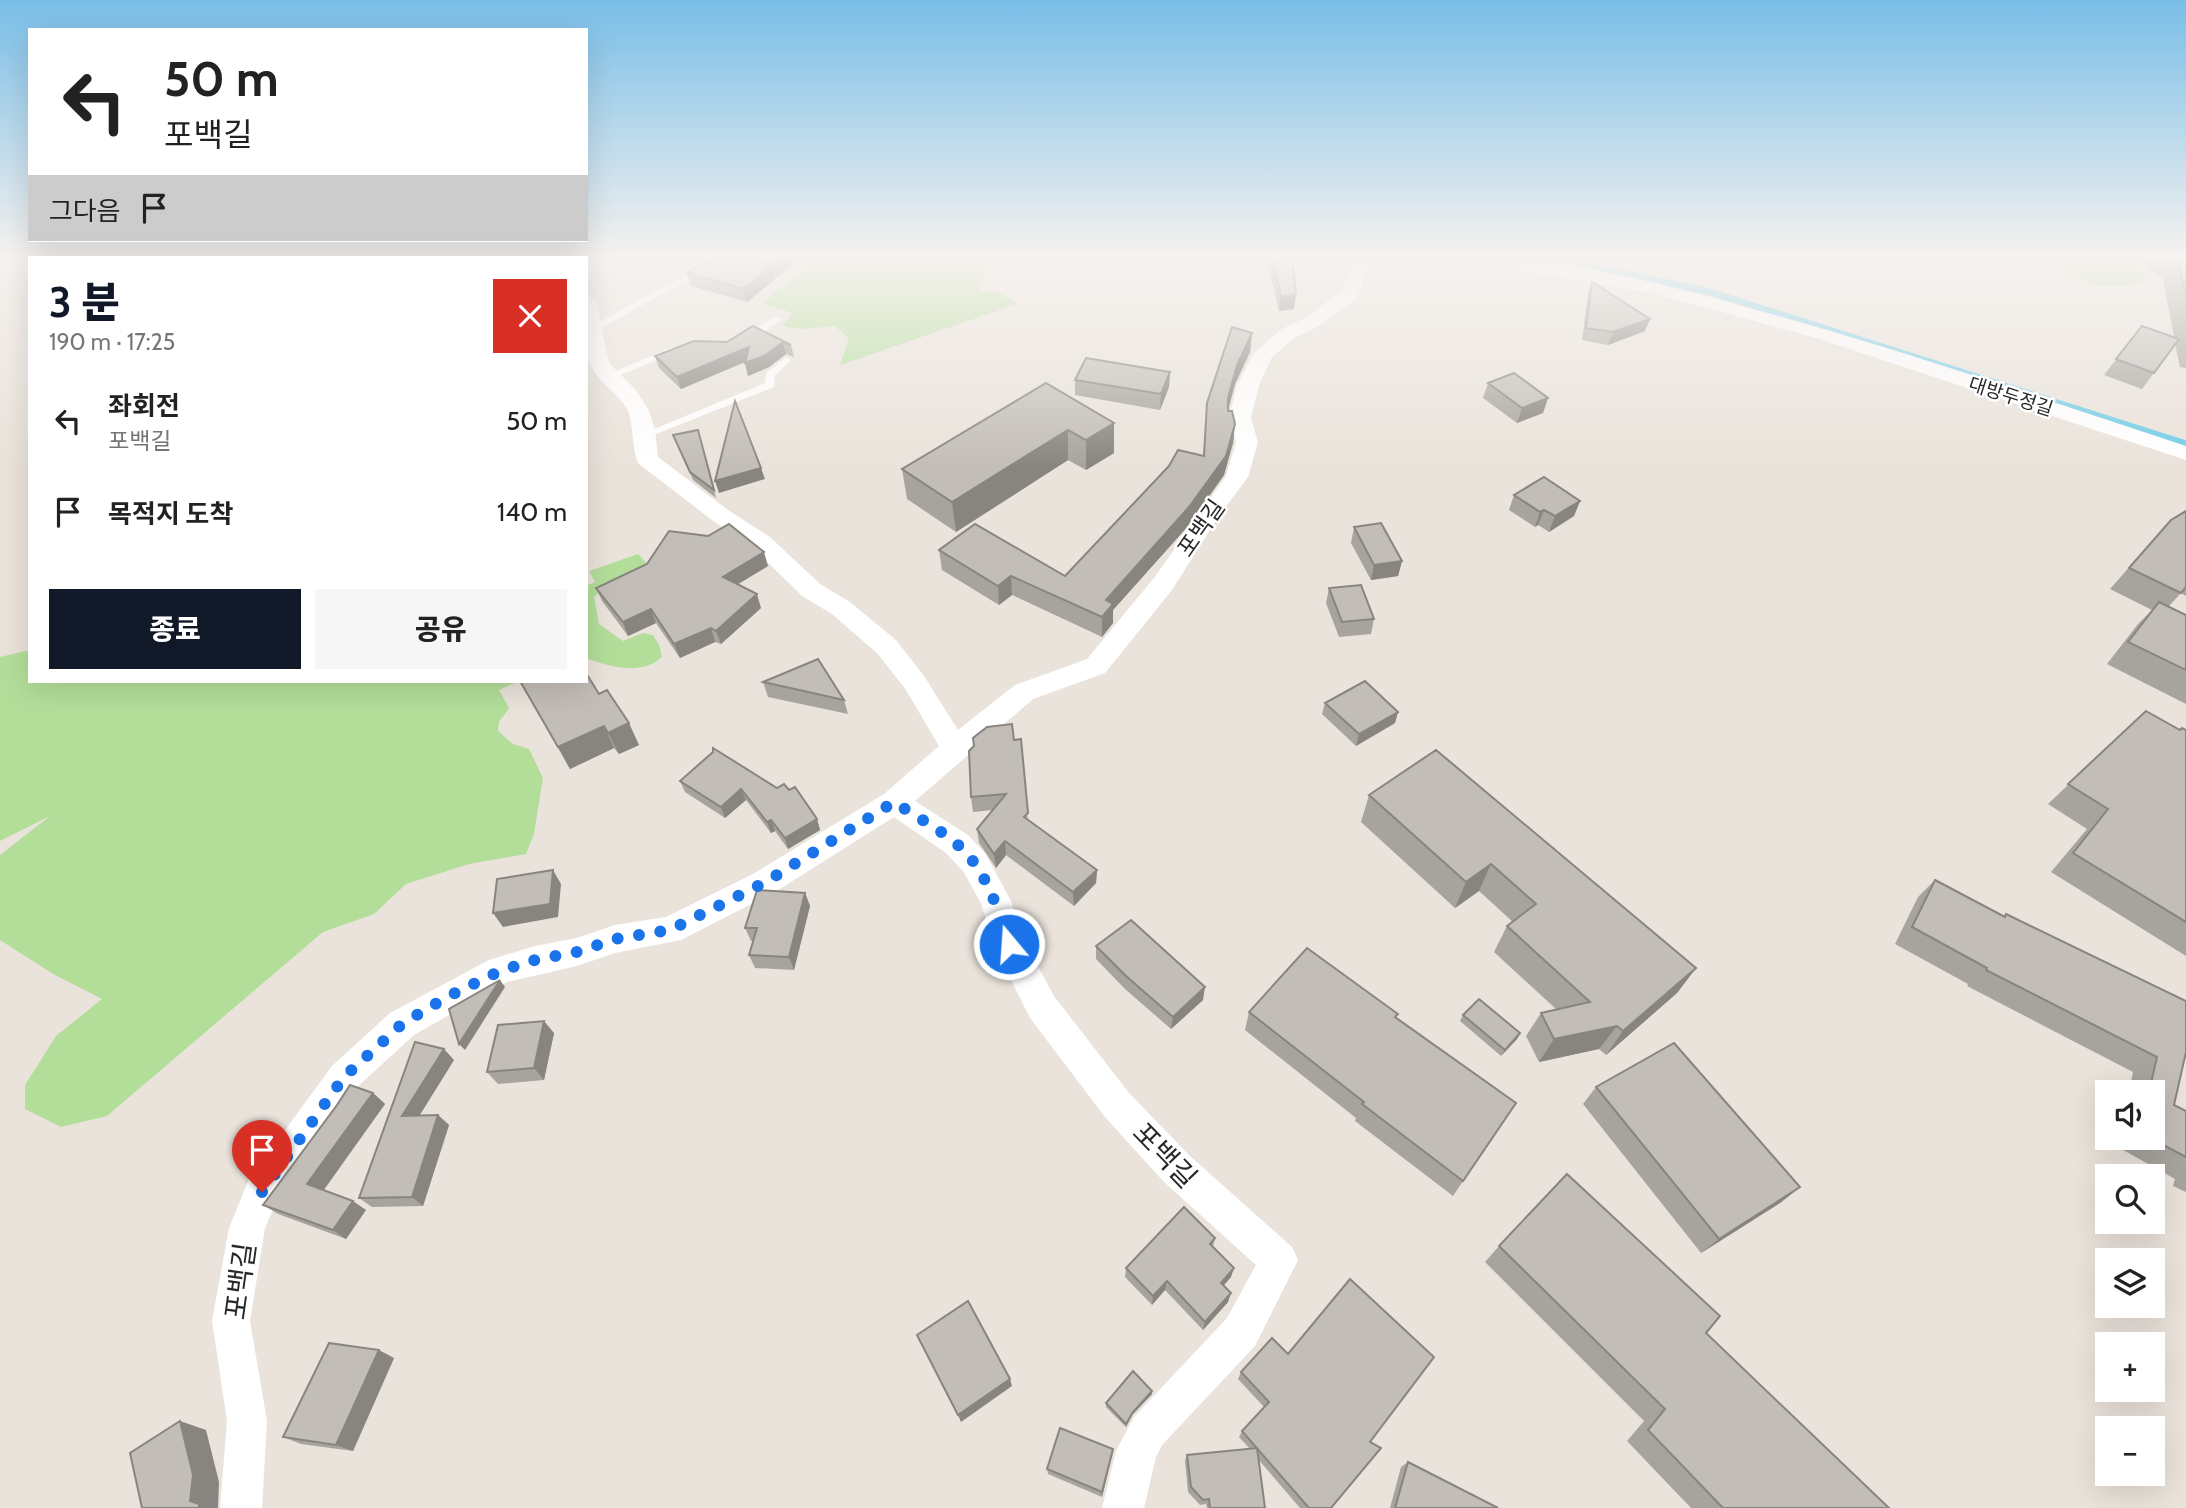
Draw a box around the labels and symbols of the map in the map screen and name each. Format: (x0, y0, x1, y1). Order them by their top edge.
street label: 대방두정길 (1966, 372, 2056, 421)
street label: 포백길 (1171, 494, 1231, 562)
position arrow (972, 907, 1046, 981)
street label: 포백길 (1126, 1115, 1204, 1195)
pin (232, 1120, 292, 1192)
street label: 포백길 (218, 1240, 262, 1322)

